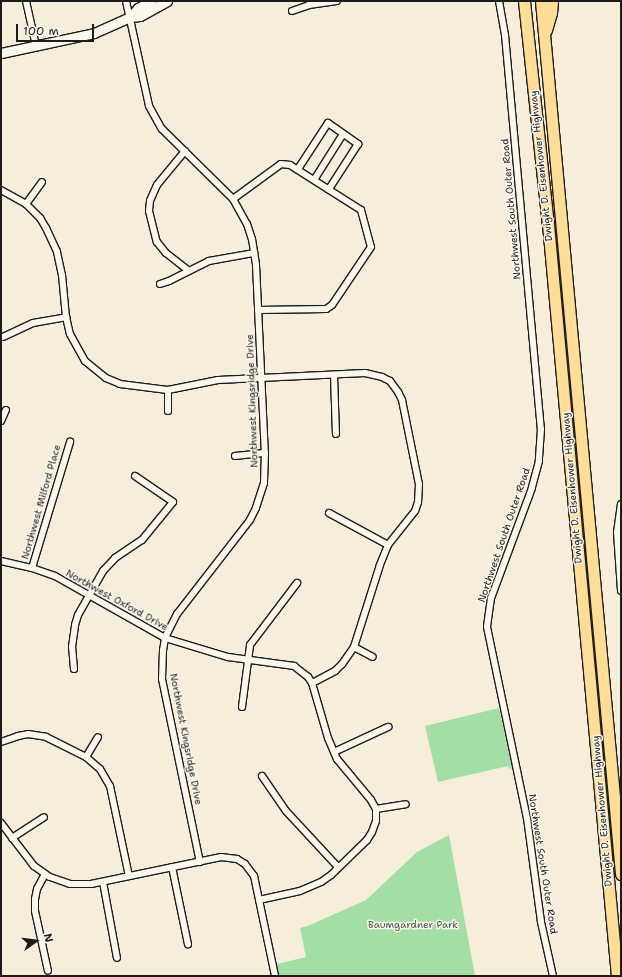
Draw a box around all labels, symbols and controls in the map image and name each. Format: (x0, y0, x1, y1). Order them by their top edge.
scale bar (18, 16, 96, 42)
text: 100 m (23, 23, 59, 39)
street label: Dwight D. Eisenhower Highway (527, 90, 555, 242)
street label: Northwest South Outer Road (499, 138, 523, 280)
street label: Northwest Kingsridge Drive (244, 334, 260, 468)
street label: Dwight D. Eisenhower Highway (559, 412, 585, 564)
street label: Northwest Milford Place (19, 443, 63, 561)
street label: Northwest South Outer Road (475, 466, 533, 604)
street label: Northwest Oxford Drive (64, 567, 170, 633)
street label: Northwest Kingsridge Drive (167, 672, 205, 806)
street label: Dwight D. Eisenhower Highway (589, 735, 615, 887)
street label: Northwest South Outer Road (526, 793, 560, 935)
park label: Baumgardner Park (368, 919, 458, 931)
north arrow (16, 921, 56, 961)
text: N (40, 932, 56, 944)

